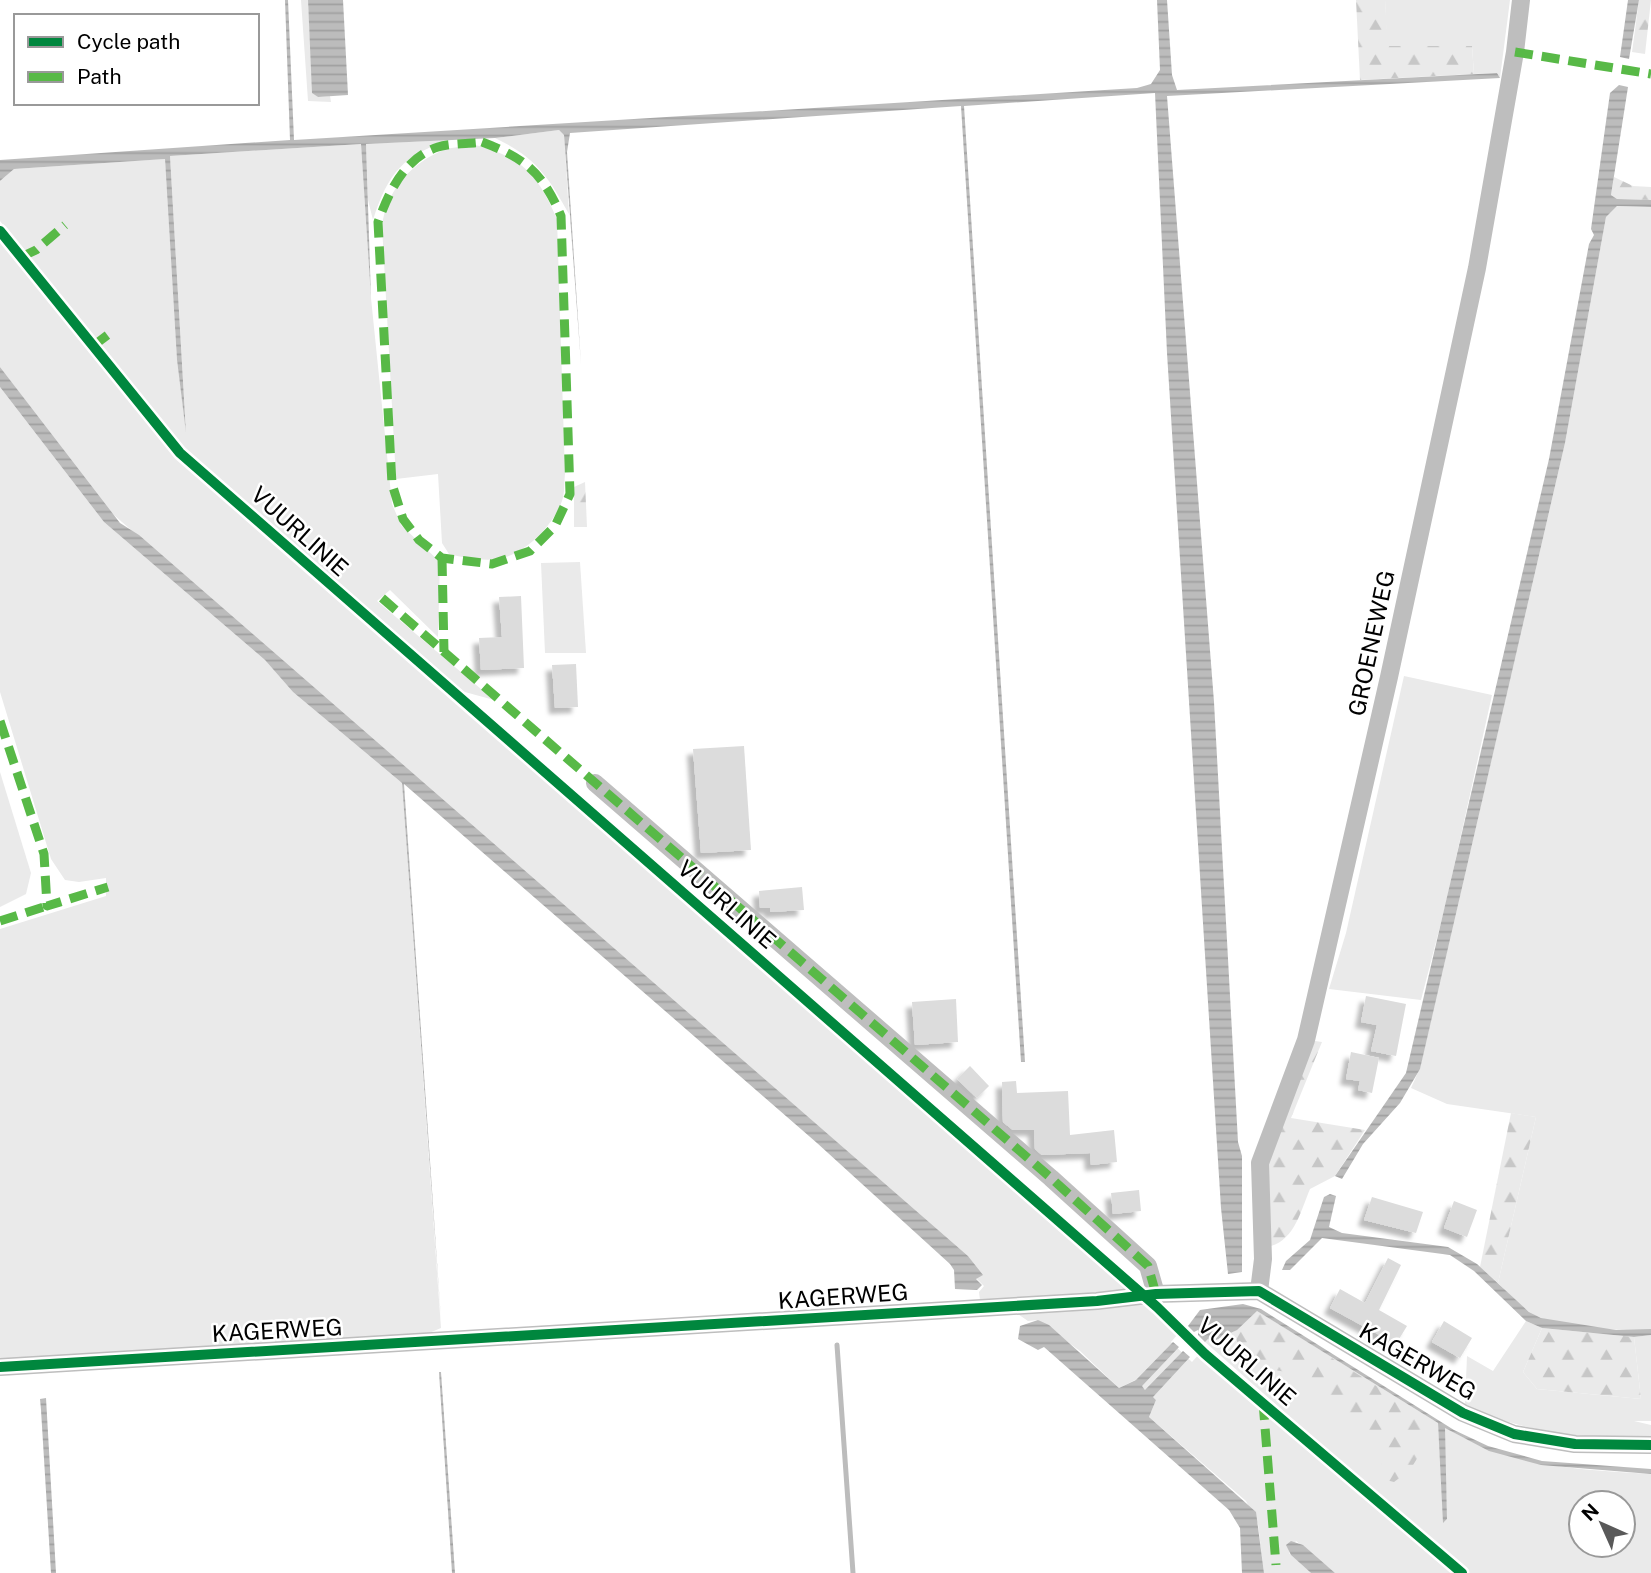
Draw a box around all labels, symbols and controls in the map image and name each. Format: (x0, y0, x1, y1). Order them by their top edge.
legend (14, 14, 259, 105)
text: Cycle path (77, 29, 180, 54)
text: Path (77, 64, 122, 89)
street label: VUURLINIE (246, 480, 354, 582)
street label: GROENEWEG (1342, 568, 1400, 718)
street label: VUURLINIE (672, 854, 782, 954)
street label: KAGERWEG (777, 1278, 909, 1314)
street label: VUURLINIE (1192, 1311, 1302, 1411)
street label: KAGERWEG (211, 1313, 343, 1347)
street label: KAGERWEG (1355, 1317, 1481, 1405)
north arrow (1567, 1489, 1637, 1559)
text: N (1577, 1499, 1603, 1525)

